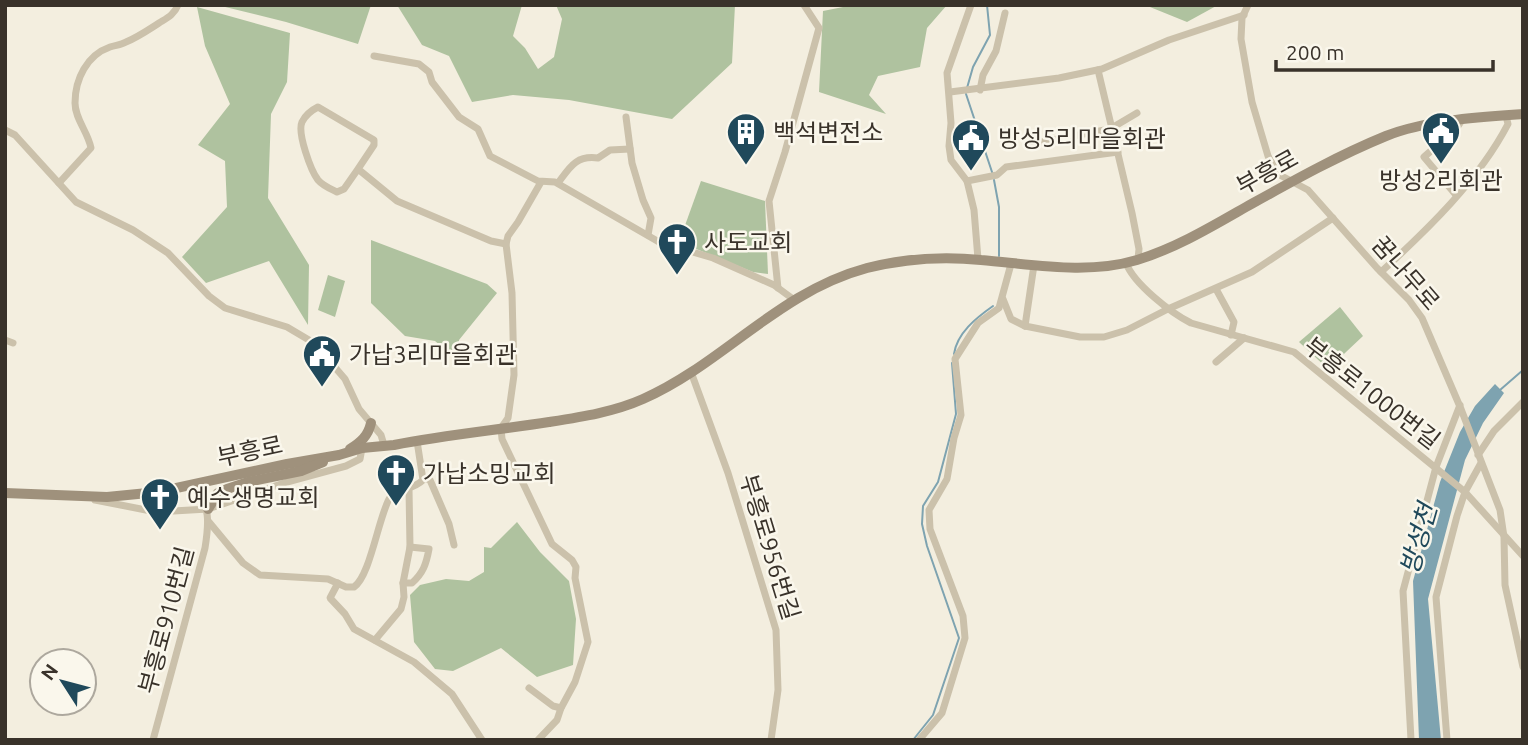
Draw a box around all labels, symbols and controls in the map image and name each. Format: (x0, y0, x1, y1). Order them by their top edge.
scale bar (1276, 28, 1493, 72)
text: 200 m (1286, 40, 1344, 64)
public building icon: 방성2리회관 (1420, 110, 1462, 165)
building icon: 백석변전소 (725, 111, 767, 166)
public building icon: 방성5리마을회관 (950, 117, 992, 172)
place label: 백석변전소 (773, 119, 883, 146)
place label: 방성5리마을회관 (998, 125, 1166, 152)
street label: 부흥로 (1231, 144, 1303, 200)
place label: 방성2리회관 (1379, 167, 1503, 194)
church icon: 사도교회 (656, 221, 698, 276)
place label: 사도교회 (704, 229, 792, 256)
street label: 꿈나무로 (1367, 231, 1445, 315)
street label: 부흥로1000번길 (1299, 332, 1445, 454)
public building icon: 가납3리마을회관 (301, 333, 343, 388)
place label: 가납3리마을회관 (349, 341, 517, 368)
street label: 부흥로 (215, 431, 285, 471)
church icon: 가납소밍교회 (375, 452, 417, 507)
place label: 가납소밍교회 (423, 460, 555, 487)
street label: 부흥로956번길 (735, 471, 805, 623)
church icon: 예수생명교회 (139, 476, 181, 531)
place label: 예수생명교회 (187, 484, 319, 511)
water label: 방성천 (1394, 498, 1443, 577)
street label: 부흥로910번길 (133, 544, 199, 696)
north arrow (28, 647, 98, 717)
text: N (36, 660, 62, 684)

